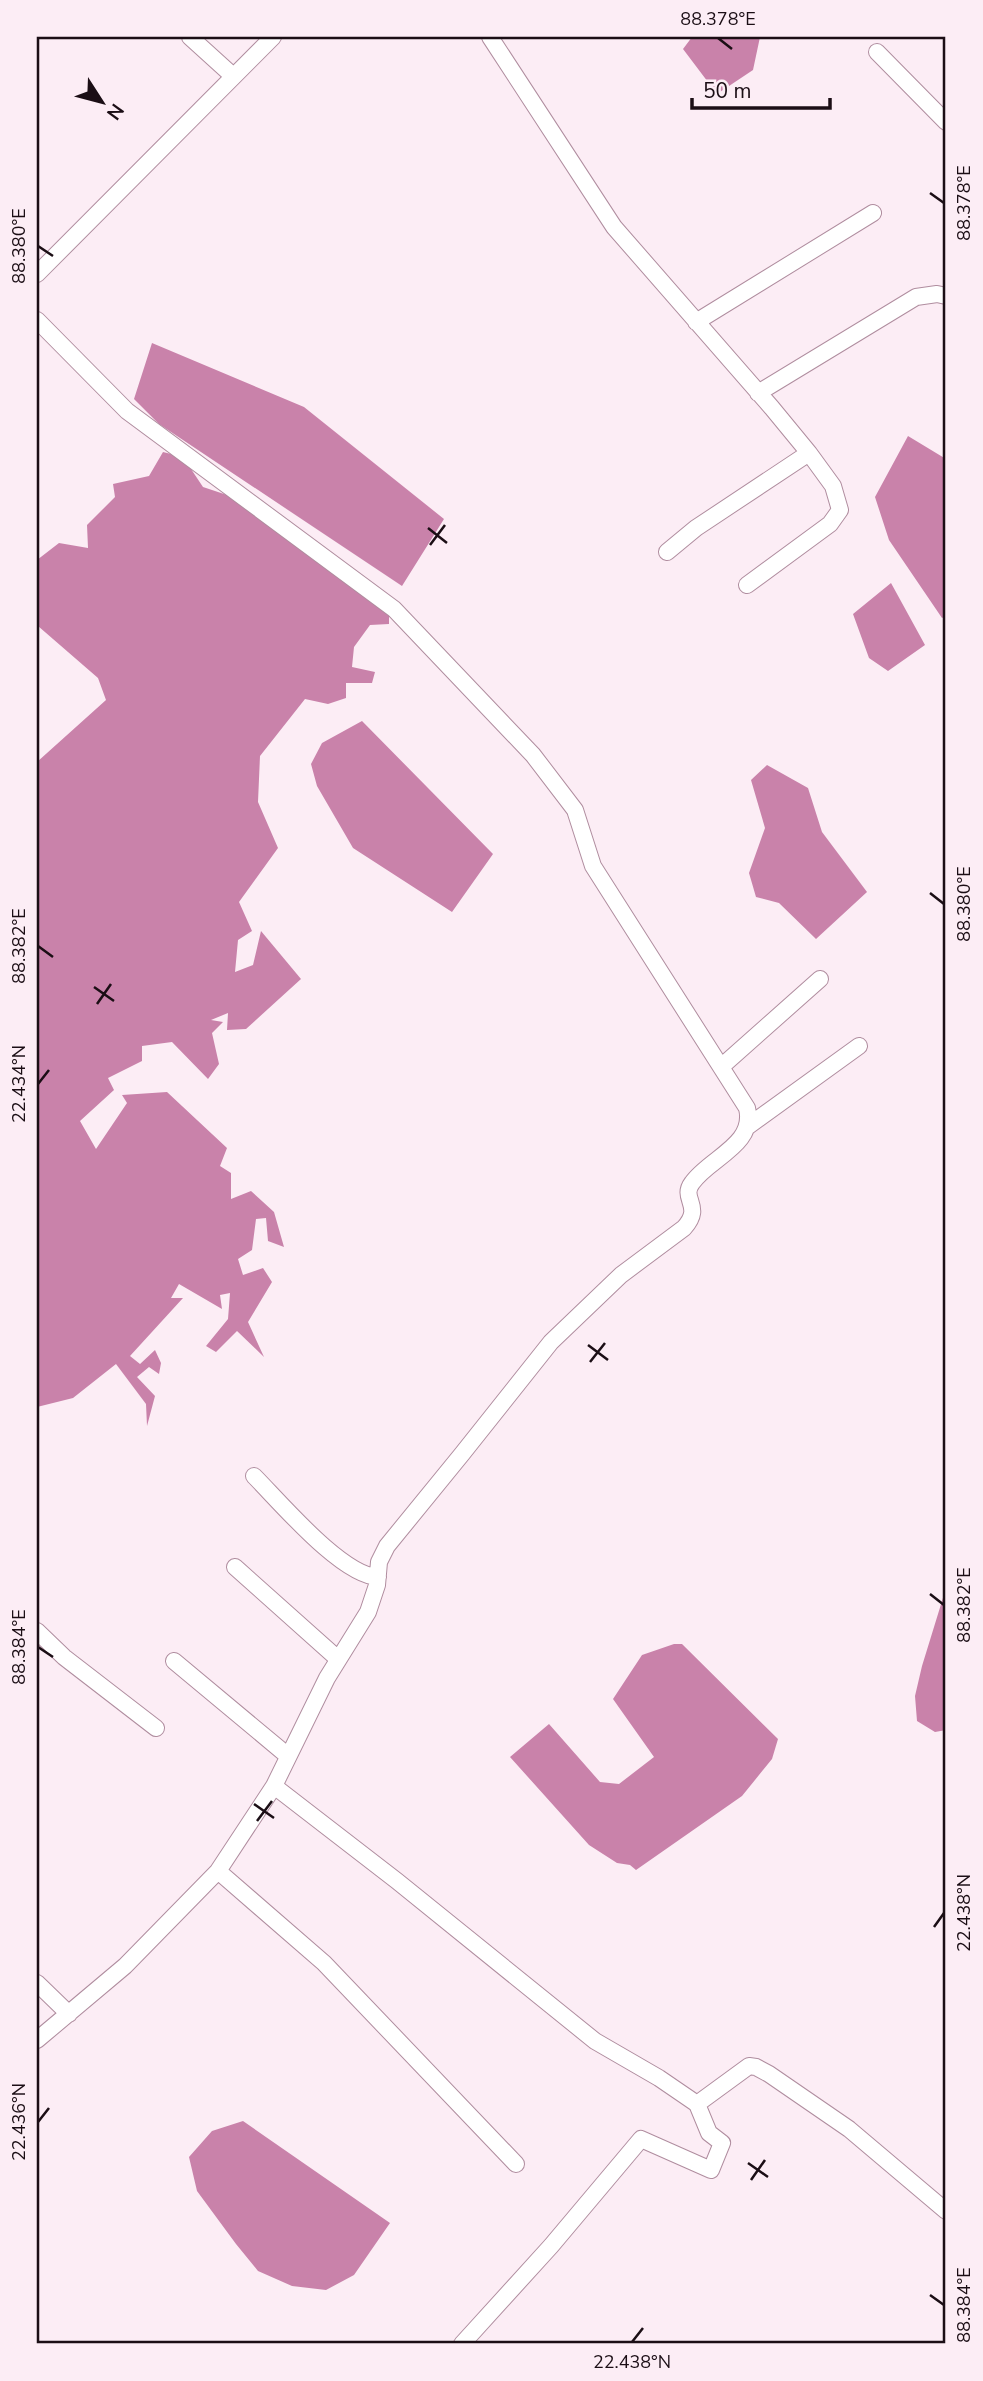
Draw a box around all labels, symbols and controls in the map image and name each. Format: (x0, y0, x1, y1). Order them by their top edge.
text: 88.378°E (680, 7, 756, 31)
north arrow (66, 66, 136, 136)
scale bar (692, 66, 831, 110)
text: 50 m (703, 77, 752, 105)
text: N (100, 98, 130, 125)
text: 88.378°E (952, 165, 976, 241)
text: 88.380°E (7, 208, 31, 284)
text: 88.380°E (952, 866, 976, 942)
text: 88.382°E (7, 908, 31, 984)
text: 22.434°N (7, 1045, 31, 1123)
text: 88.382°E (952, 1567, 976, 1643)
text: 88.384°E (7, 1609, 31, 1685)
text: 22.438°N (952, 1874, 976, 1952)
text: 22.436°N (7, 2083, 31, 2161)
text: 88.384°E (952, 2267, 976, 2343)
text: 22.438°N (593, 2350, 671, 2374)

